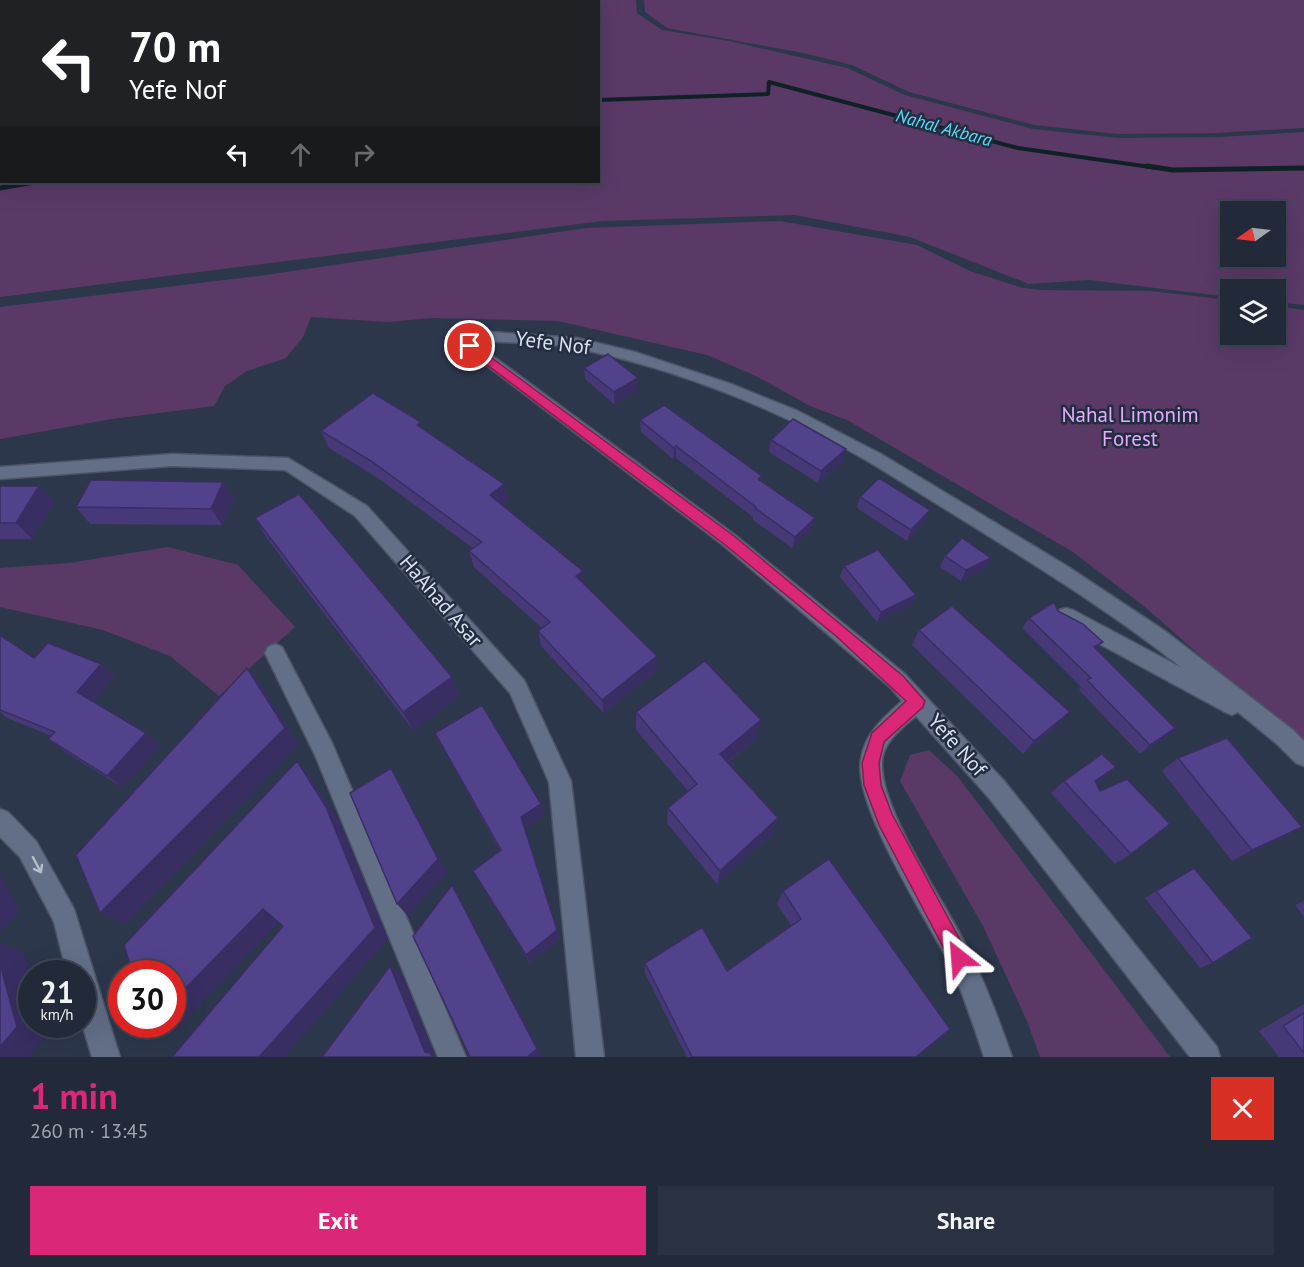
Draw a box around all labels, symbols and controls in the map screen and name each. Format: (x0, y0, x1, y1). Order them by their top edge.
text: 70 m (129, 19, 221, 74)
icon: left (30, 24, 108, 102)
text: Yefe Nof (129, 72, 226, 106)
water label: Nahal Akbara (894, 104, 995, 151)
icon: left (221, 138, 254, 171)
icon: ahead (284, 138, 317, 171)
icon: right (347, 138, 380, 171)
north arrow (1220, 201, 1286, 267)
map controls (1220, 201, 1286, 345)
button: layers (1220, 279, 1286, 345)
pin (444, 320, 495, 371)
street label: Yefe Nof (514, 325, 593, 361)
icon: arrive (453, 329, 486, 362)
park label: Nahal Limonim Forest (1061, 401, 1199, 452)
street label: HaAhad Asar (394, 549, 489, 652)
street label: Yefe Nof (922, 708, 993, 783)
one-way arrow (31, 856, 43, 873)
position arrow (927, 926, 991, 990)
speed limit sign: 30 (108, 960, 186, 1038)
text: 21 (40, 972, 74, 1011)
text: km/h (41, 1005, 73, 1024)
text: 1 min (30, 1072, 118, 1119)
button: close (1211, 1077, 1274, 1140)
text: 260 m · 13:45 (30, 1118, 148, 1144)
button: Exit (30, 1186, 646, 1255)
button: Share (658, 1186, 1274, 1255)

